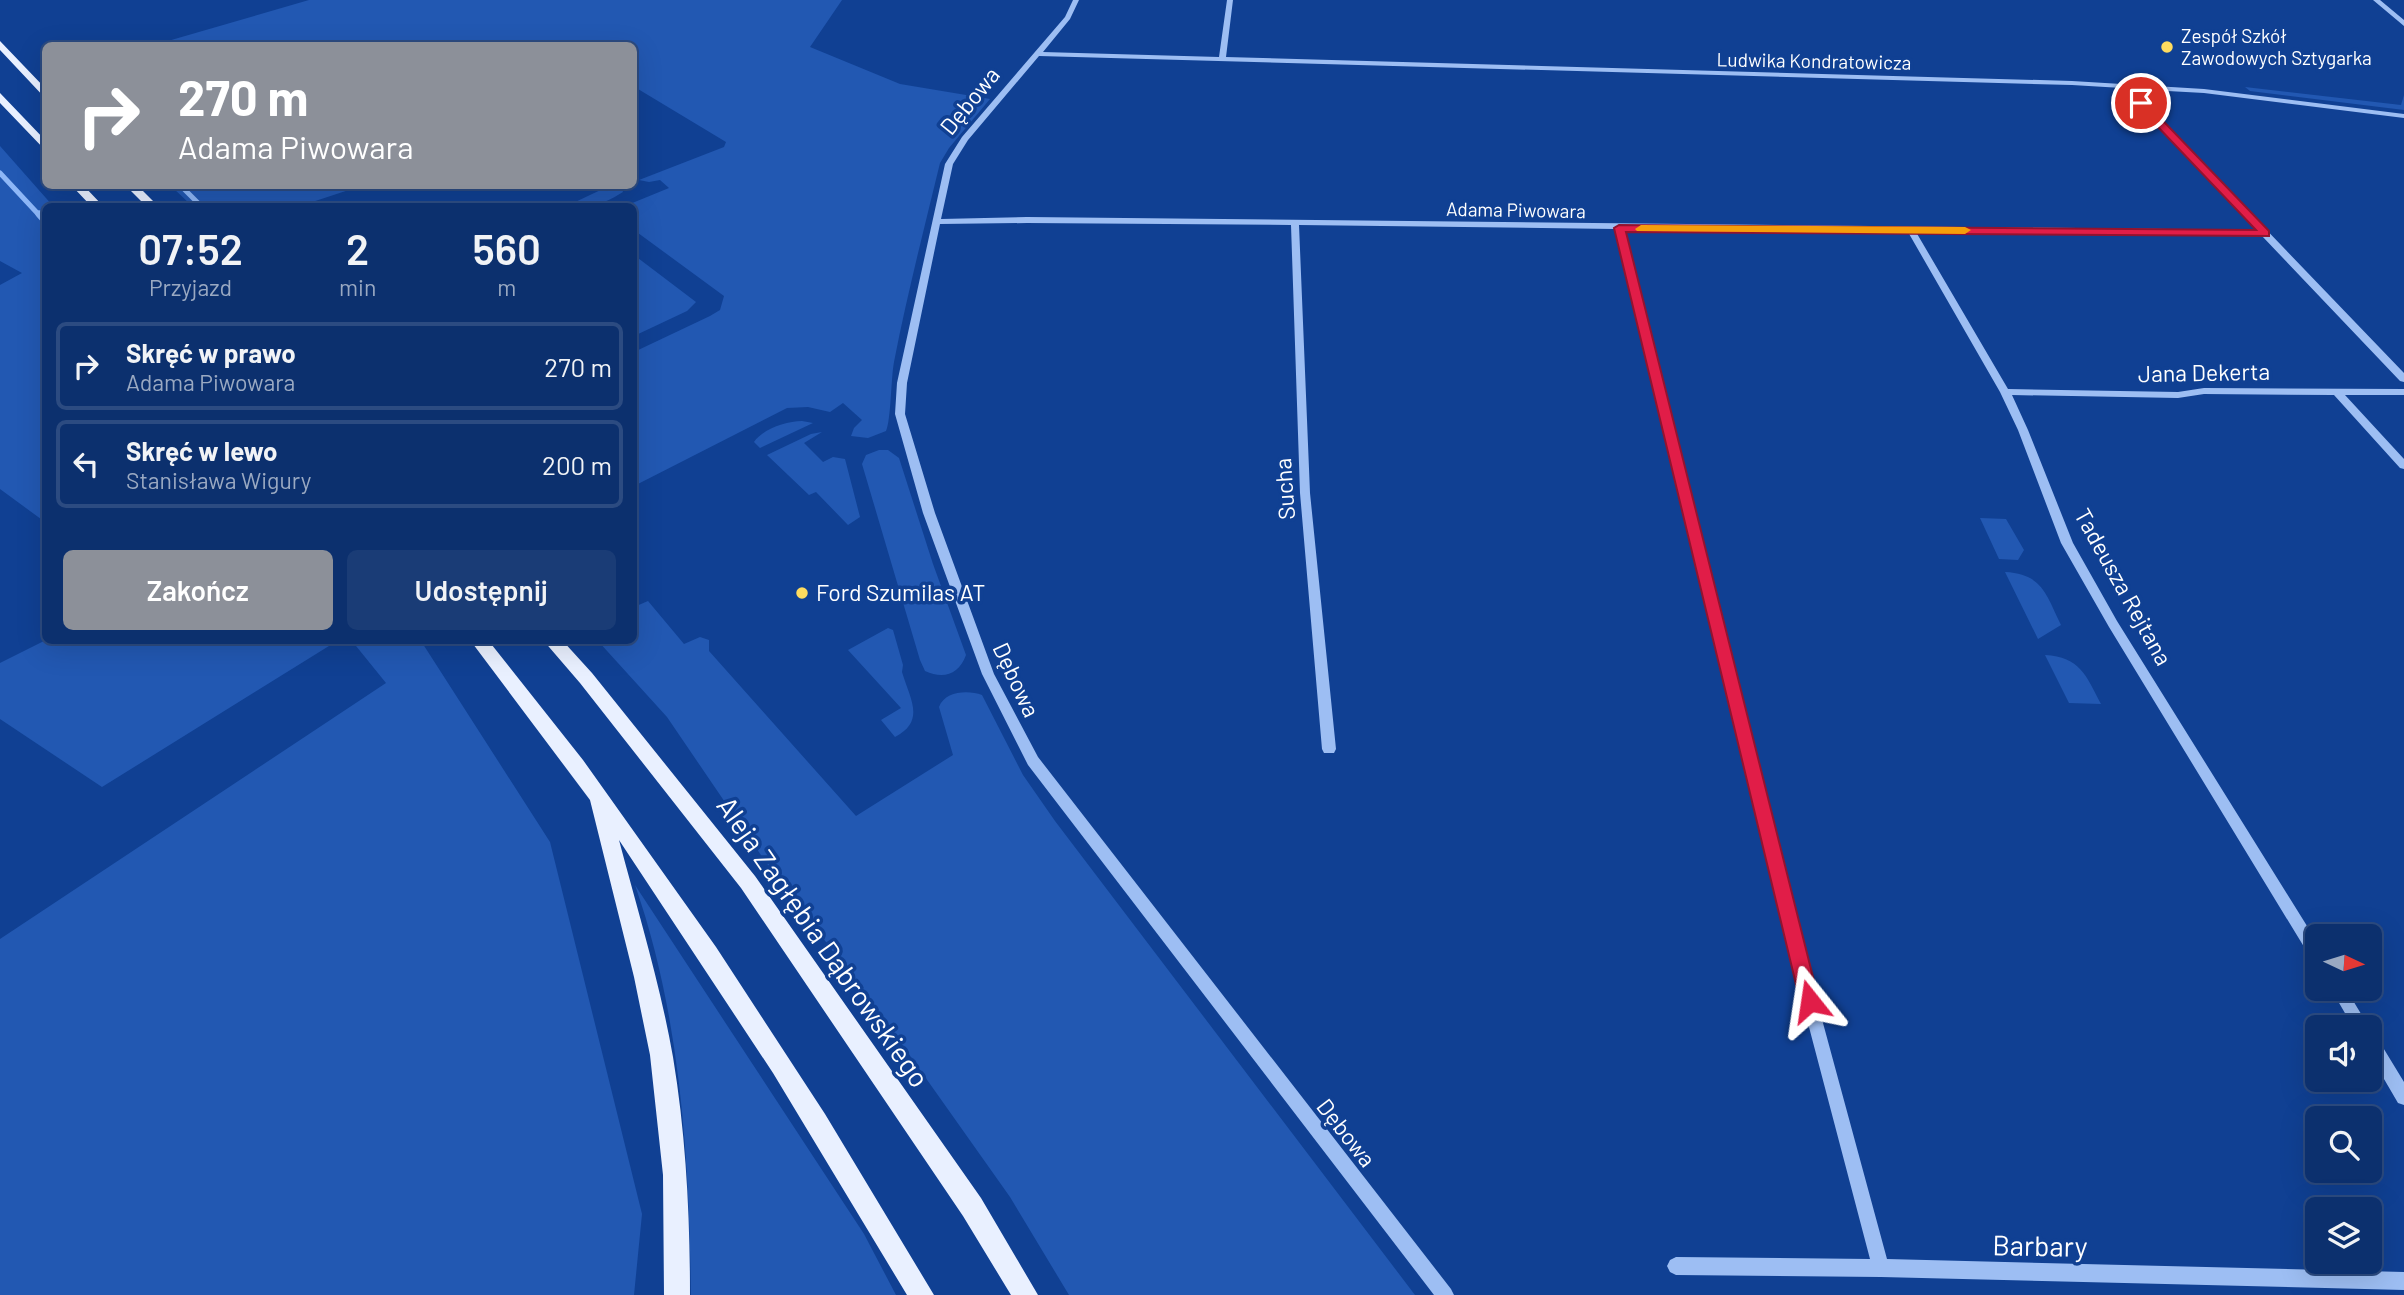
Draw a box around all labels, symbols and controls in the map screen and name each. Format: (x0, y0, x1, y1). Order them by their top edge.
place label: Zespół Szkół Zawodowych Sztygarka (2181, 24, 2372, 69)
marker: Zespół Szkół Zawodowych Sztygarka (2159, 39, 2175, 55)
street label: Ludwika Kondratowicza (1716, 47, 1912, 74)
street label: Dębowa (933, 61, 1005, 140)
text: 270 m (178, 67, 308, 126)
icon: right (63, 70, 154, 161)
pin (2111, 73, 2171, 133)
icon: arrive (2122, 84, 2160, 122)
text: Adama Piwowara (178, 127, 414, 165)
street label: Adama Piwowara (1446, 197, 1586, 222)
text: 07:52 (138, 223, 243, 273)
text: 2 (346, 223, 369, 273)
text: 560 (472, 223, 541, 273)
text: Przyjazd (149, 273, 232, 301)
text: min (339, 273, 376, 301)
text: m (497, 273, 516, 301)
text: Skręć w prawo (126, 337, 296, 368)
icon: right (67, 347, 105, 385)
text: 270 m (544, 351, 612, 382)
street label: Jana Dekerta (2138, 357, 2270, 387)
text: Adama Piwowara (126, 368, 295, 396)
text: Skręć w lewo (126, 435, 278, 466)
icon: left (67, 445, 105, 483)
text: 200 m (542, 449, 612, 480)
street label: Sucha (1268, 457, 1300, 521)
text: Stanisława Wigury (126, 466, 311, 494)
street label: Tadeusza Rejtana (2069, 503, 2179, 670)
button: Zakończ (63, 550, 333, 630)
button: Udostępnij (347, 550, 616, 630)
place label: Ford Szumilas AT (816, 578, 985, 606)
marker: Ford Szumilas AT (794, 585, 810, 601)
street label: Dębowa (988, 638, 1046, 721)
street label: Aleja Zagłębia Dąbrowskiego (710, 789, 937, 1093)
north arrow (2305, 924, 2382, 1001)
map controls (2305, 924, 2382, 1274)
position arrow (1773, 964, 1847, 1038)
button: sound (2305, 1015, 2382, 1092)
street label: Dębowa (1311, 1093, 1382, 1172)
button: search (2305, 1106, 2382, 1183)
button: layers (2305, 1197, 2382, 1274)
street label: Barbary (1992, 1227, 2088, 1263)

